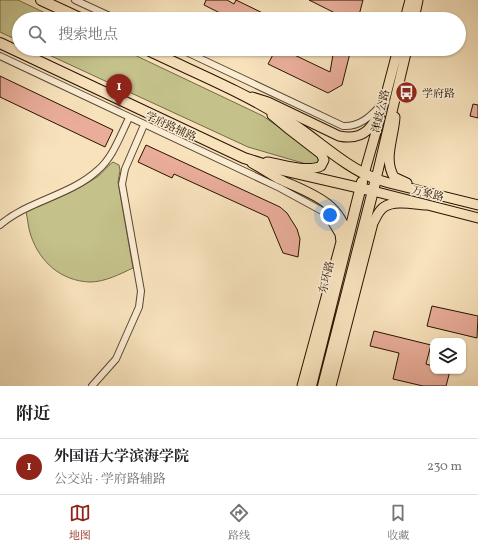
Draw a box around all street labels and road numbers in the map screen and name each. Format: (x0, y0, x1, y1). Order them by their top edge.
street label: 津歧公路 (369, 88, 394, 135)
street label: 学府路辅路 (142, 109, 198, 146)
street label: 万象路 (410, 183, 445, 206)
street label: 东环路 (316, 260, 339, 295)

